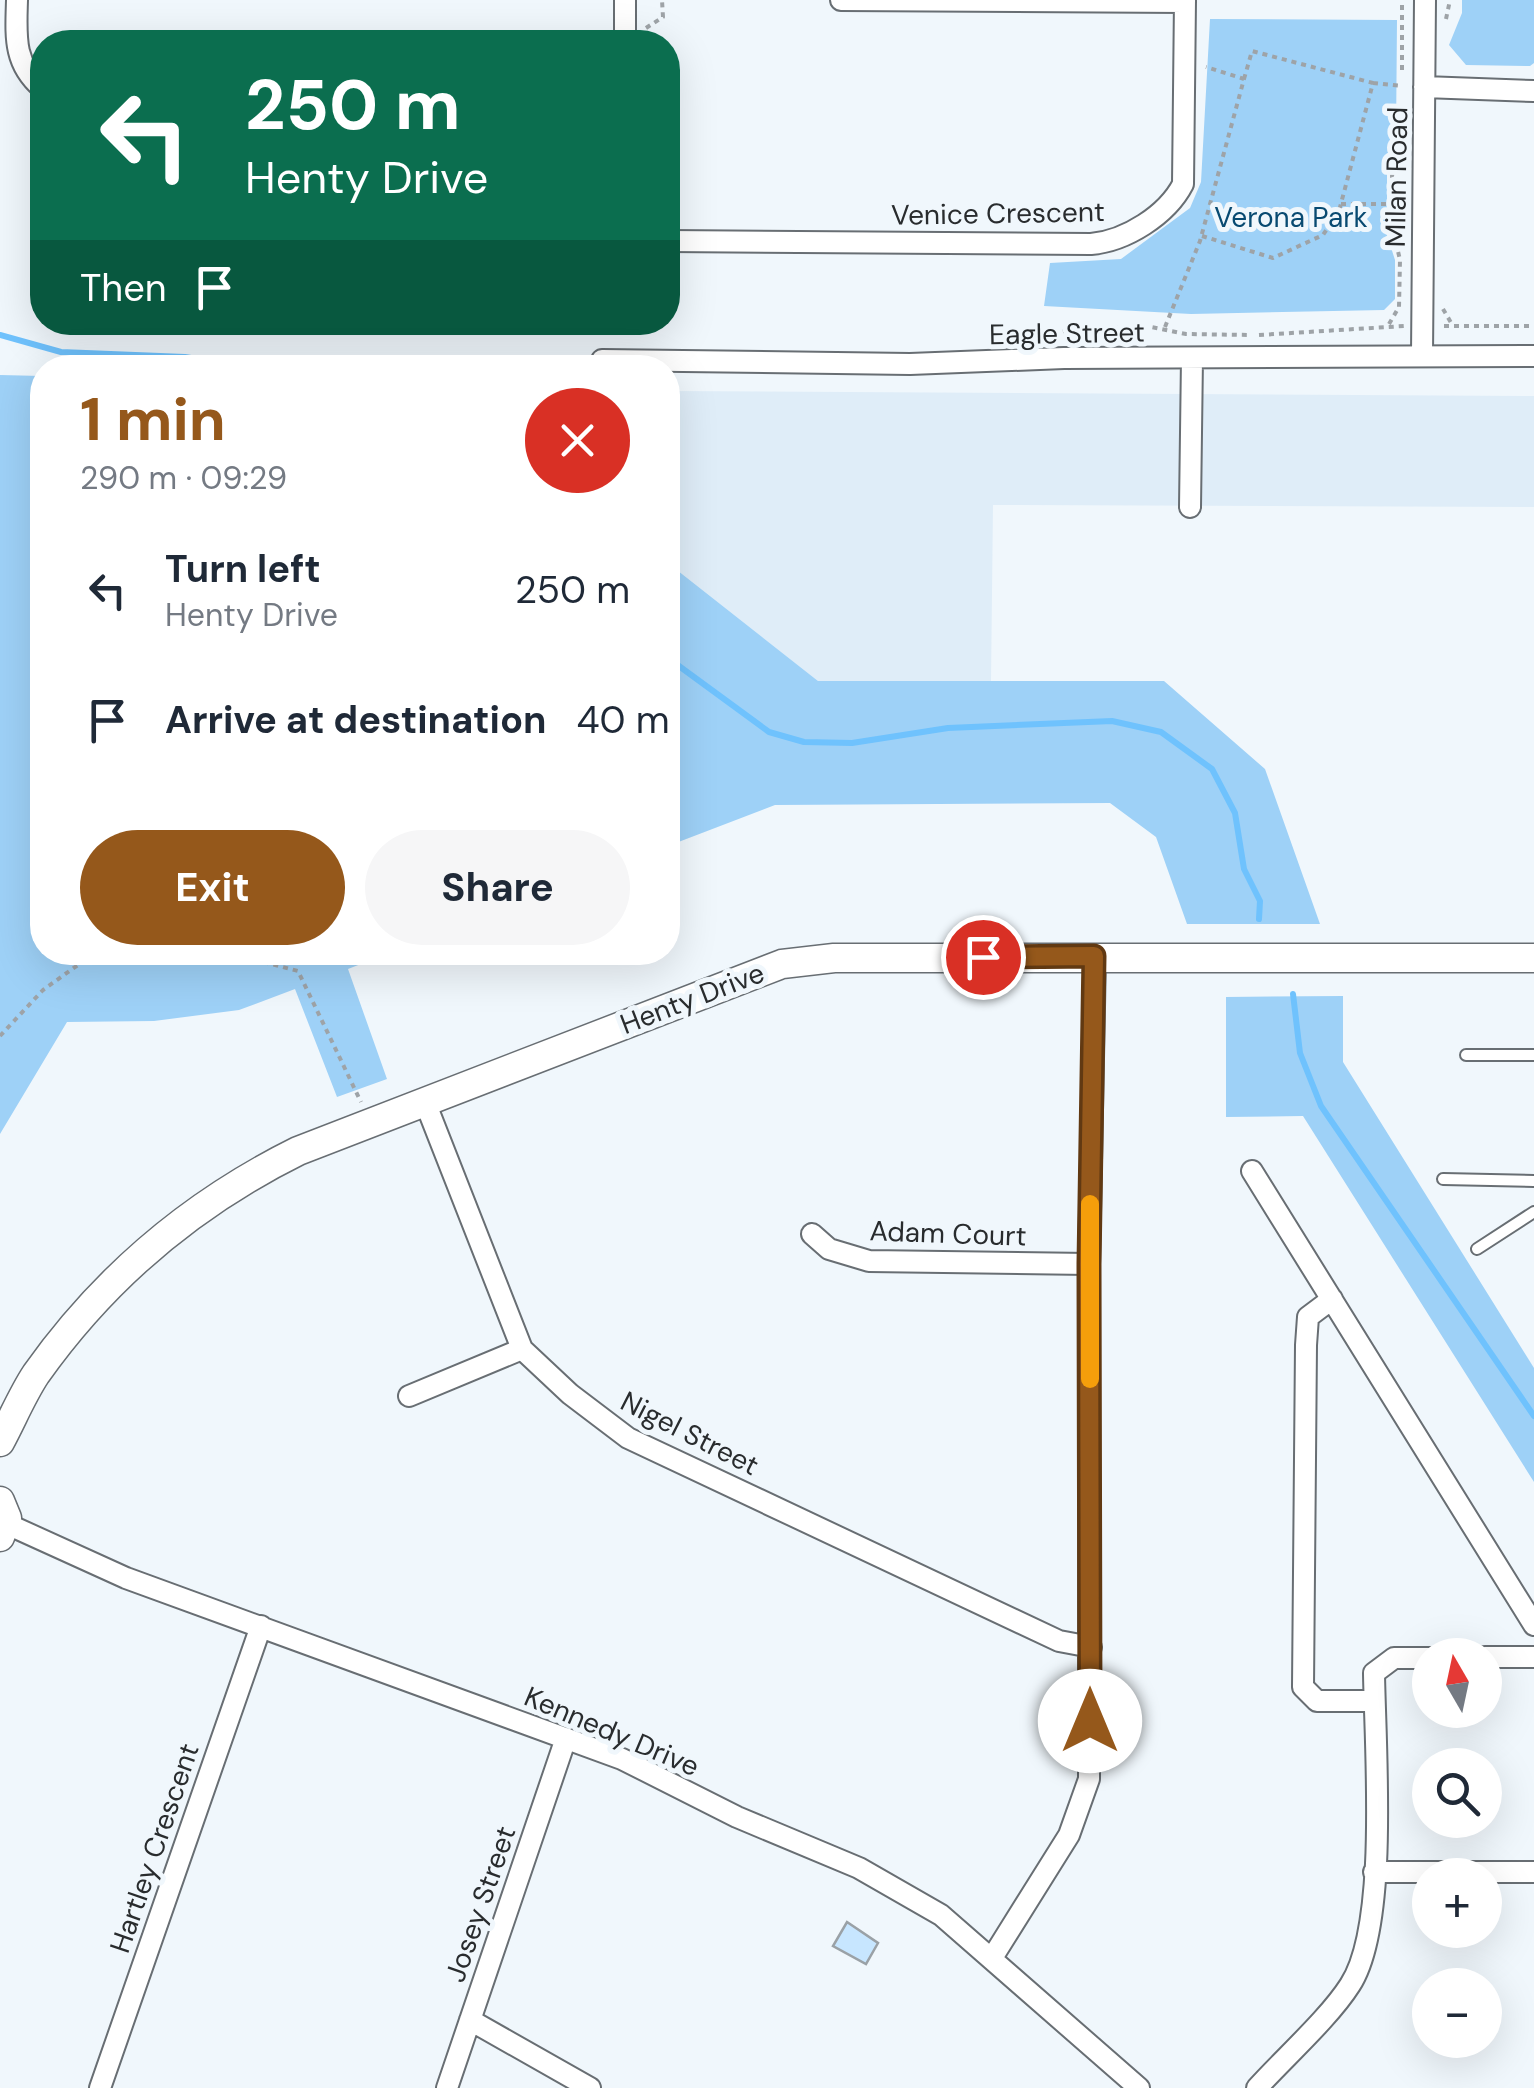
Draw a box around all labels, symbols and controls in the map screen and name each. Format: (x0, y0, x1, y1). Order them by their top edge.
text: 250 m (245, 60, 461, 151)
icon: left (80, 70, 210, 200)
street label: Milan Road (1377, 106, 1416, 248)
text: Henty Drive (245, 148, 488, 207)
street label: Venice Crescent (891, 193, 1105, 234)
park label: Verona Park (1214, 199, 1368, 236)
icon: arrive (187, 260, 242, 315)
text: Then (80, 263, 167, 313)
street label: Eagle Street (989, 314, 1145, 353)
text: 1 min (80, 380, 226, 459)
button: close (525, 388, 630, 493)
text: 290 m · 09:29 (80, 457, 287, 499)
text: Turn left (165, 544, 321, 594)
icon: left (80, 563, 135, 618)
text: 250 m (515, 565, 630, 615)
text: Henty Drive (165, 594, 338, 636)
icon: arrive (80, 693, 135, 748)
text: Arrive at destination (165, 695, 547, 745)
text: 40 m (577, 695, 670, 745)
button: Exit (80, 830, 345, 945)
button: Share (365, 830, 630, 945)
pin (941, 915, 1026, 1000)
icon: arrive (956, 930, 1011, 985)
street label: Henty Drive (615, 954, 769, 1043)
street label: Adam Court (869, 1212, 1027, 1255)
street label: Nigel Street (615, 1383, 765, 1484)
north arrow (1412, 1638, 1502, 1728)
map controls (1412, 1638, 1502, 2058)
position arrow (1038, 1669, 1142, 1773)
street label: Kennedy Drive (519, 1678, 705, 1785)
street label: Hartley Crescent (101, 1739, 208, 1958)
button: search (1412, 1748, 1502, 1838)
street label: Josey Street (437, 1821, 524, 1987)
button: + (1412, 1858, 1502, 1948)
button: − (1412, 1968, 1502, 2058)

